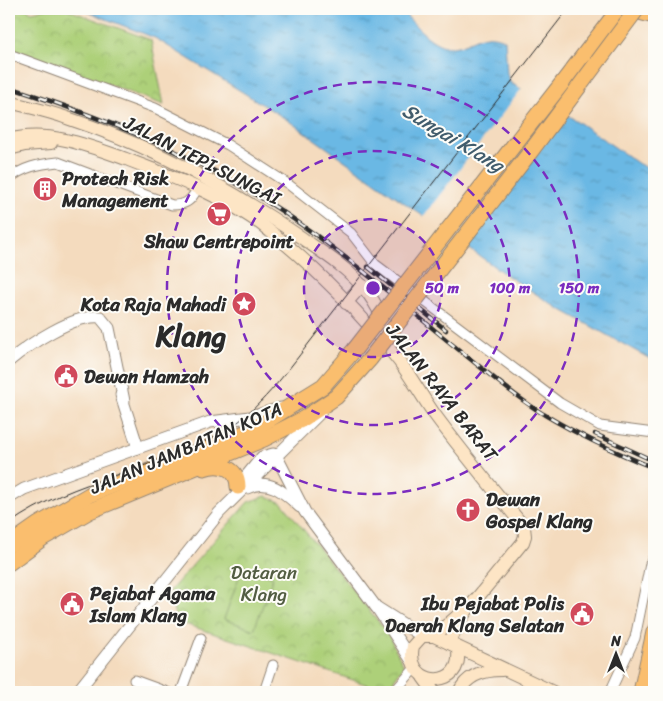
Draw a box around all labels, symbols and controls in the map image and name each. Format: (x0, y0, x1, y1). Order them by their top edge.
water label: Sungai Klang (395, 94, 512, 183)
street label: JALAN TEPI SUNGAI (117, 106, 288, 215)
place label: Protech Risk Management (61, 162, 169, 217)
building icon: Protech Risk Management (32, 176, 58, 202)
supermarket icon: Shaw Centrepoint (206, 201, 232, 227)
place label: Shaw Centrepoint (143, 225, 295, 258)
text: 50 m (425, 275, 460, 301)
text: 100 m (490, 275, 531, 301)
text: 150 m (559, 275, 600, 301)
centre of rings (364, 279, 382, 297)
place label: Kota Raja Mahadi (80, 288, 228, 321)
place icon: Kota Raja Mahadi (231, 291, 257, 317)
district label: Klang (155, 311, 227, 362)
street label: JALAN RAYA BARAT (377, 315, 507, 469)
place label: Dewan Hamzah (84, 360, 209, 393)
public building icon: Dewan Hamzah (53, 363, 79, 389)
street label: JALAN JAMBATAN KOTA (84, 392, 287, 504)
place label: Dewan Gospel Klang (485, 483, 593, 538)
church icon: Dewan Gospel Klang (455, 497, 481, 523)
park label: Dataran Klang (231, 556, 297, 611)
place label: Pejabat Agama Islam Klang (89, 577, 215, 632)
place label: Ibu Pejabat Polis Daerah Klang Selatan (385, 587, 565, 642)
public building icon: Pejabat Agama Islam Klang (59, 591, 85, 617)
public building icon: Ibu Pejabat Polis Daerah Klang Selatan (569, 601, 595, 627)
north arrow (590, 628, 640, 678)
text: N (610, 629, 621, 654)

